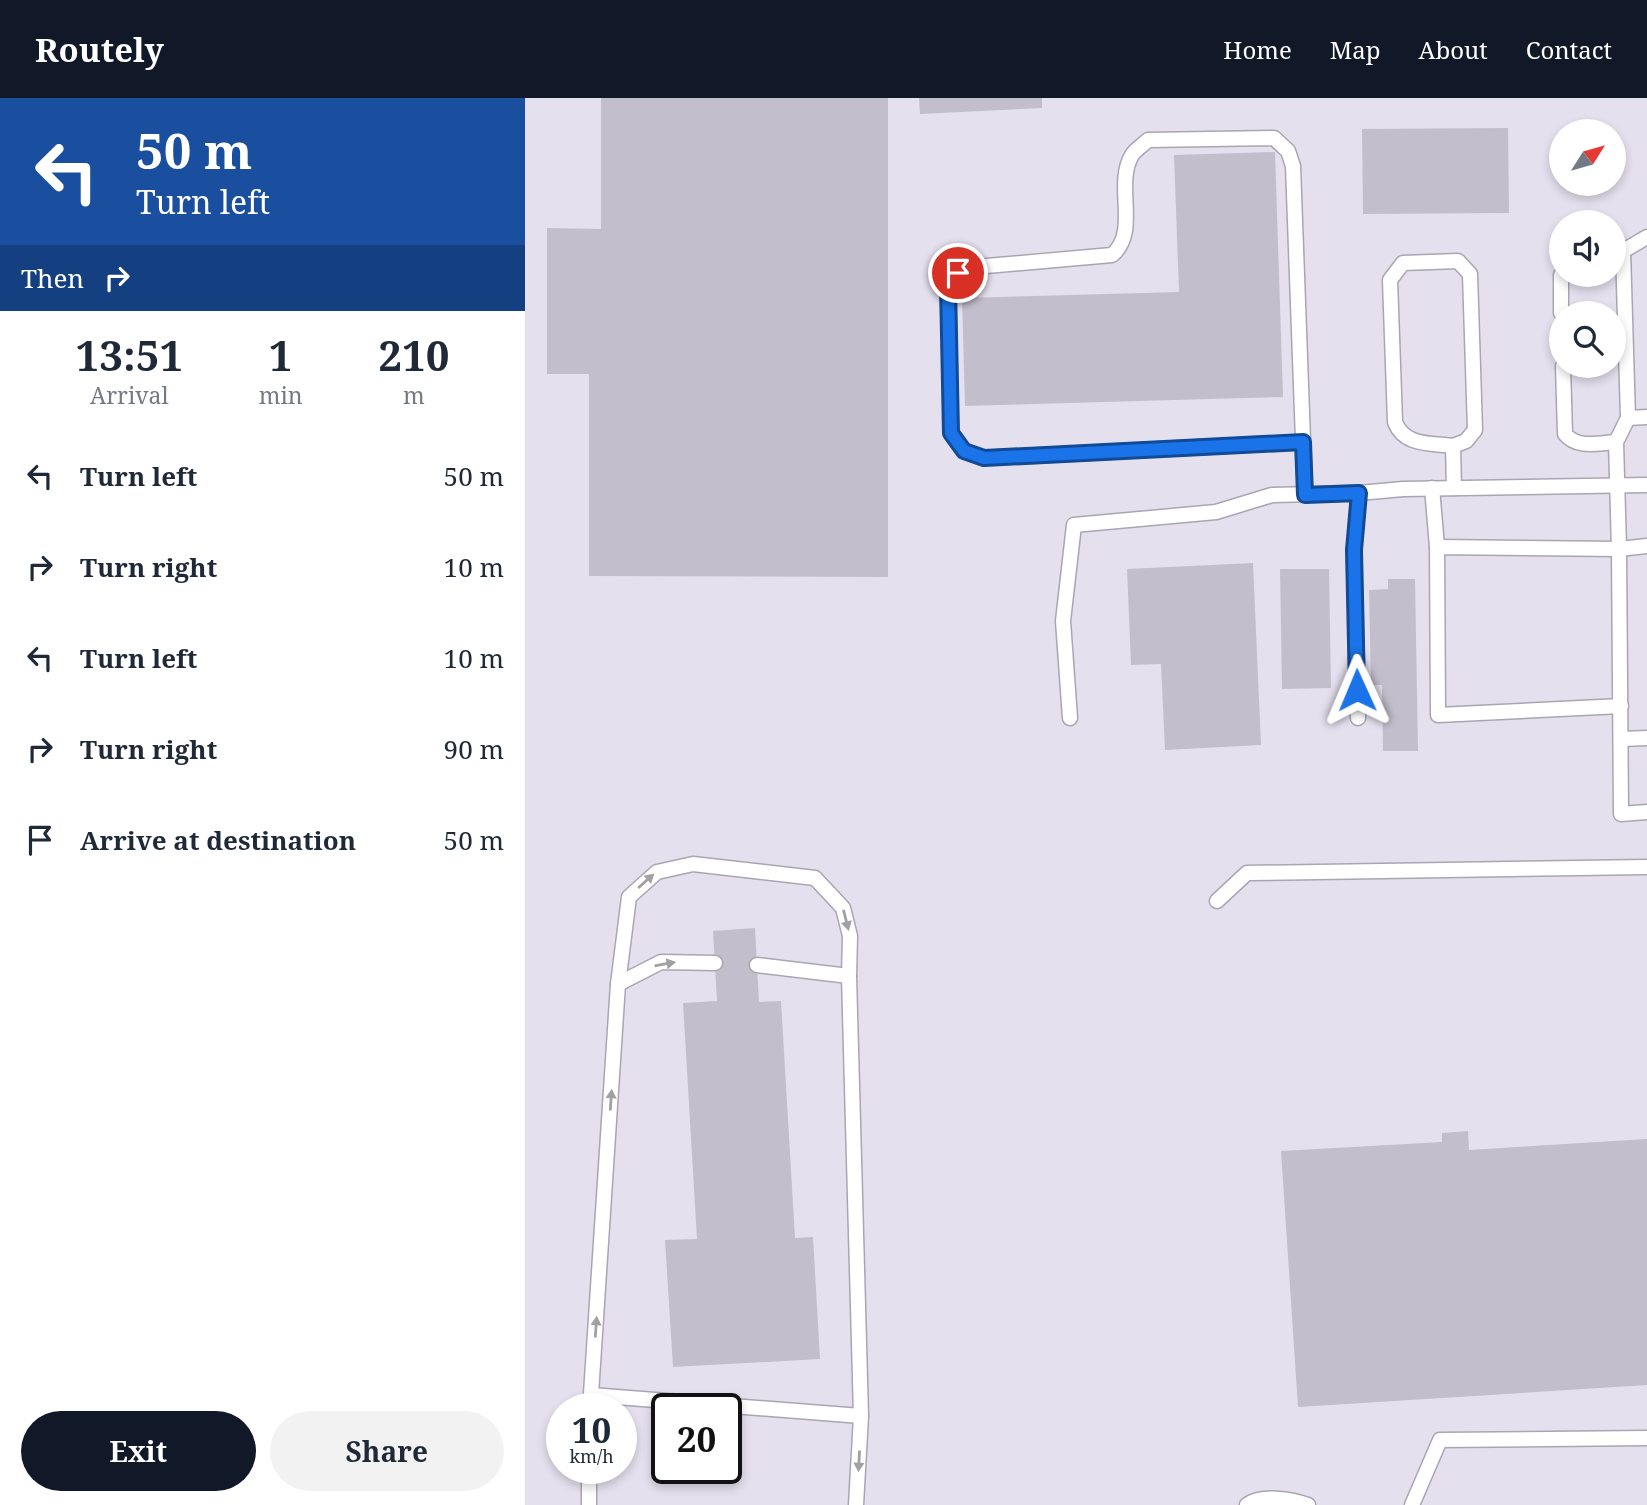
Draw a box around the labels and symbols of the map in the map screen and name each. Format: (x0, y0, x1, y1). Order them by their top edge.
north arrow (1549, 119, 1626, 196)
pin (928, 243, 988, 303)
position arrow (1320, 653, 1394, 727)
one-way arrow (637, 874, 654, 890)
one-way arrow (841, 909, 852, 931)
one-way arrow (654, 958, 676, 969)
one-way arrow (606, 1089, 617, 1111)
one-way arrow (591, 1316, 602, 1338)
speed limit sign: 20 (651, 1393, 742, 1484)
one-way arrow (853, 1450, 864, 1472)

